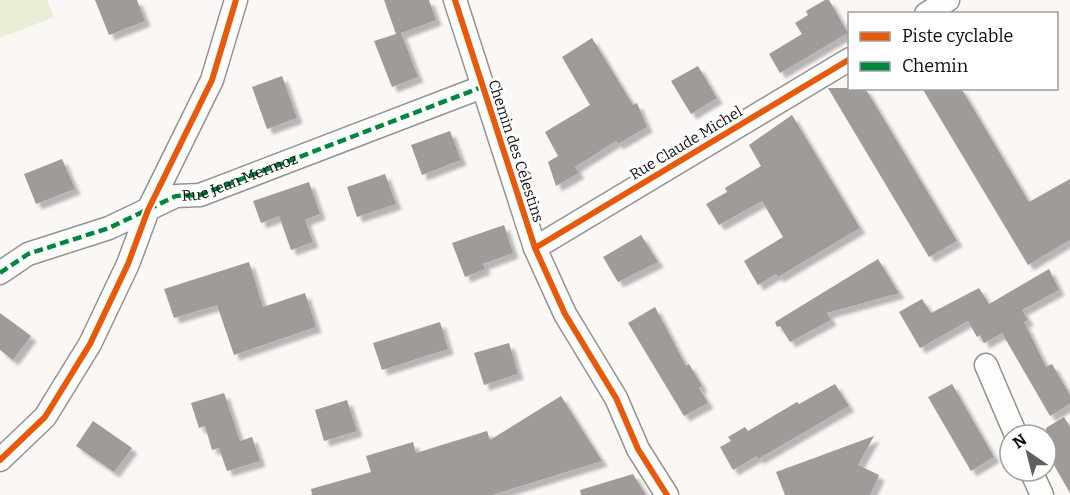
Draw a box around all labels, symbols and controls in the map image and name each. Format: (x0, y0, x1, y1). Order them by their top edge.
legend (848, 12, 1058, 90)
text: Piste cyclable (902, 25, 1013, 47)
text: Chemin (902, 55, 969, 77)
street label: Chemin des Célestins (484, 77, 548, 225)
street label: Rue Claude Michel (626, 102, 746, 184)
street label: Rue Jean Mermoz (182, 149, 300, 205)
north arrow (998, 423, 1058, 483)
text: N (1009, 430, 1030, 452)

